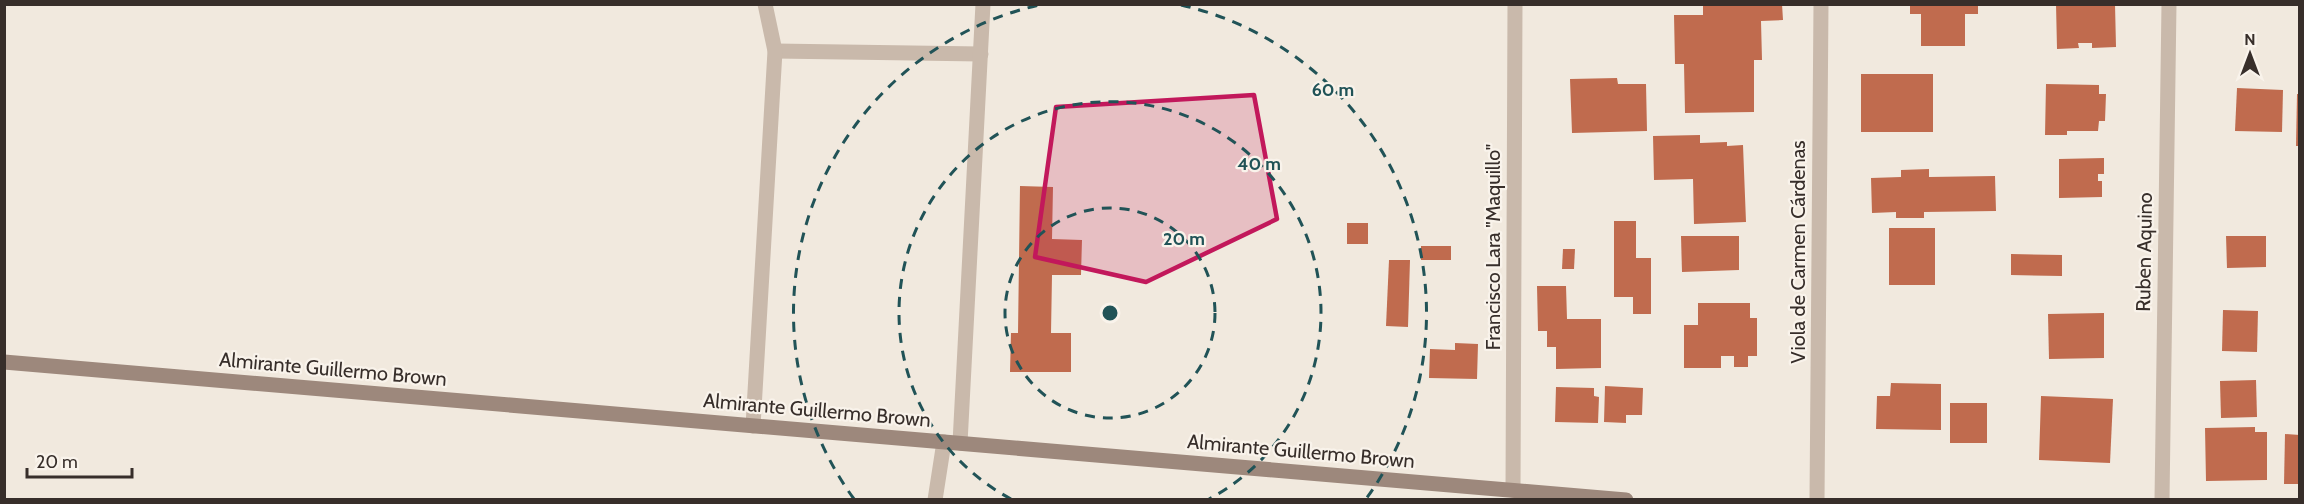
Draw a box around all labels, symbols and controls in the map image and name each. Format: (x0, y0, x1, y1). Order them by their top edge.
north arrow (2220, 24, 2280, 84)
text: N (2244, 30, 2256, 49)
text: 60 m (1312, 79, 1354, 101)
street label: Viola de Carmen Cárdenas (1786, 140, 1810, 364)
street label: Francisco Lara "Maquillo" (1481, 144, 1505, 350)
text: 40 m (1237, 153, 1281, 175)
street label: Ruben Aquino (2131, 192, 2157, 312)
text: 20 m (1163, 228, 1205, 250)
centre of rings (1100, 303, 1120, 323)
street label: Almirante Guillermo Brown (218, 347, 448, 391)
street label: Almirante Guillermo Brown (702, 388, 932, 432)
street label: Almirante Guillermo Brown (1186, 429, 1416, 473)
scale bar (27, 441, 132, 479)
text: 20 m (36, 451, 78, 473)

